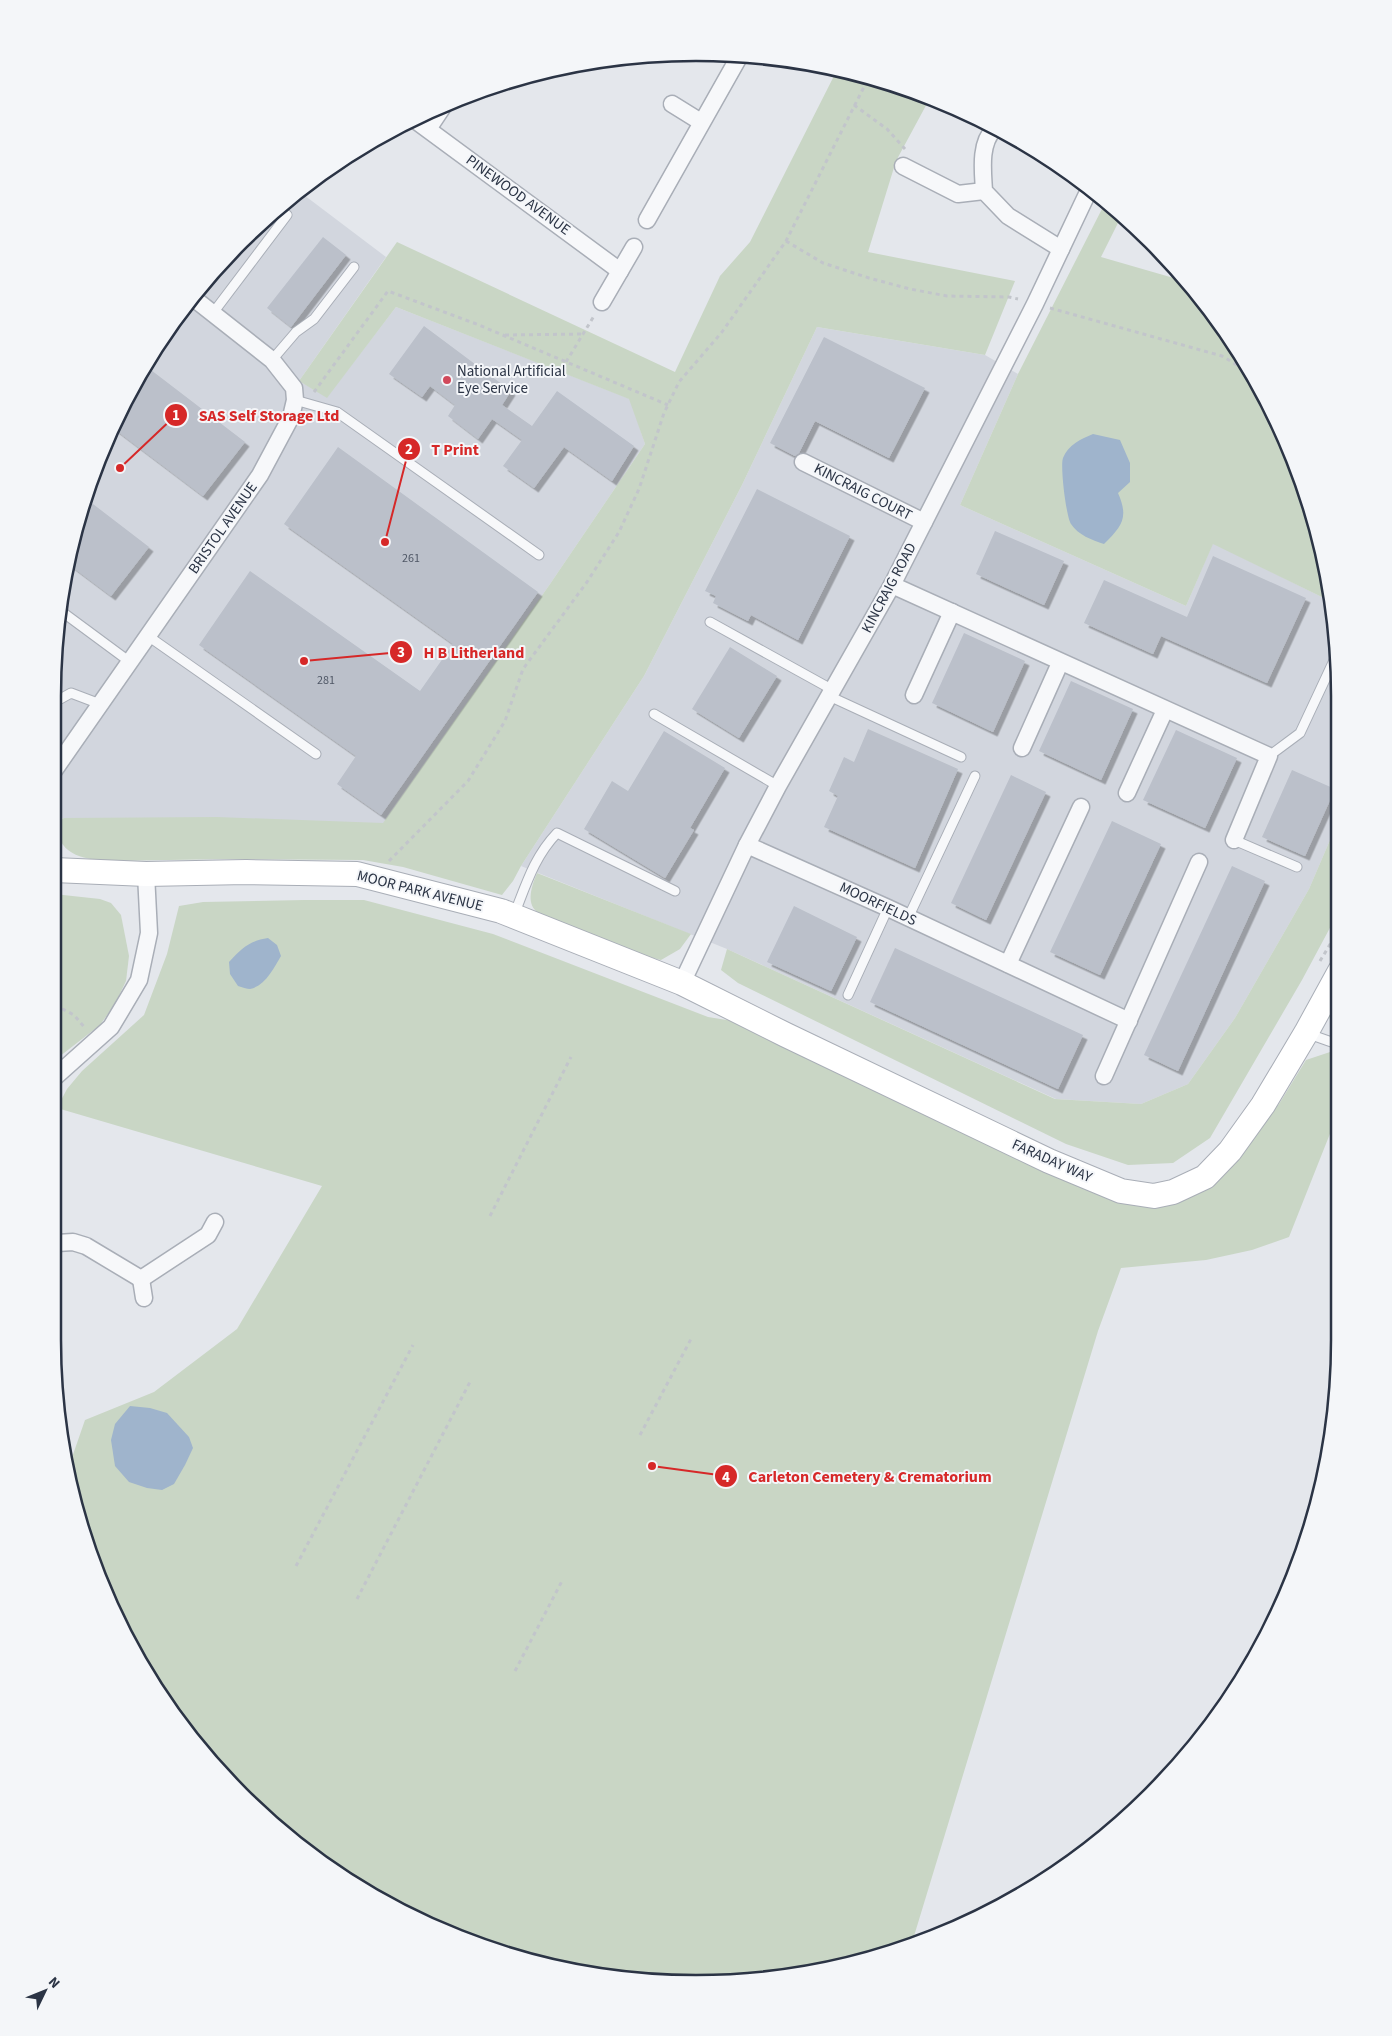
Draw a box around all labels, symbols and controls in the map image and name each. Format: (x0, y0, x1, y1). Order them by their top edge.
street label: PINEWOOD AVENUE (461, 150, 575, 240)
place label: National Artificial Eye Service (457, 361, 566, 399)
marker: National Artificial Eye Service (441, 374, 453, 386)
callout: SAS Self Storage Ltd (164, 400, 349, 431)
text: 1 (172, 405, 180, 426)
text: SAS Self Storage Ltd (199, 405, 339, 427)
callout: T Print (396, 434, 489, 465)
text: 2 (405, 439, 413, 460)
text: T Print (431, 439, 479, 461)
street label: KINCRAIG COURT (810, 458, 916, 526)
street label: BRISTOL AVENUE (183, 478, 263, 578)
street label: KINCRAIG ROAD (856, 539, 922, 637)
house number: 261 (402, 550, 420, 567)
callout: H B Litherland (389, 637, 535, 668)
text: 3 (397, 642, 405, 663)
text: H B Litherland (424, 642, 524, 664)
house number: 281 (317, 672, 335, 689)
street label: MOOR PARK AVENUE (355, 865, 485, 917)
street label: MOORFIELDS (836, 877, 920, 931)
street label: FARADAY WAY (1009, 1134, 1096, 1188)
callout: Carleton Cemetery & Crematorium (713, 1461, 1001, 1492)
text: Carleton Cemetery & Crematorium (748, 1466, 992, 1488)
text: 4 (722, 1467, 730, 1488)
north arrow (20, 1966, 70, 2016)
text: N (43, 1973, 64, 1993)

